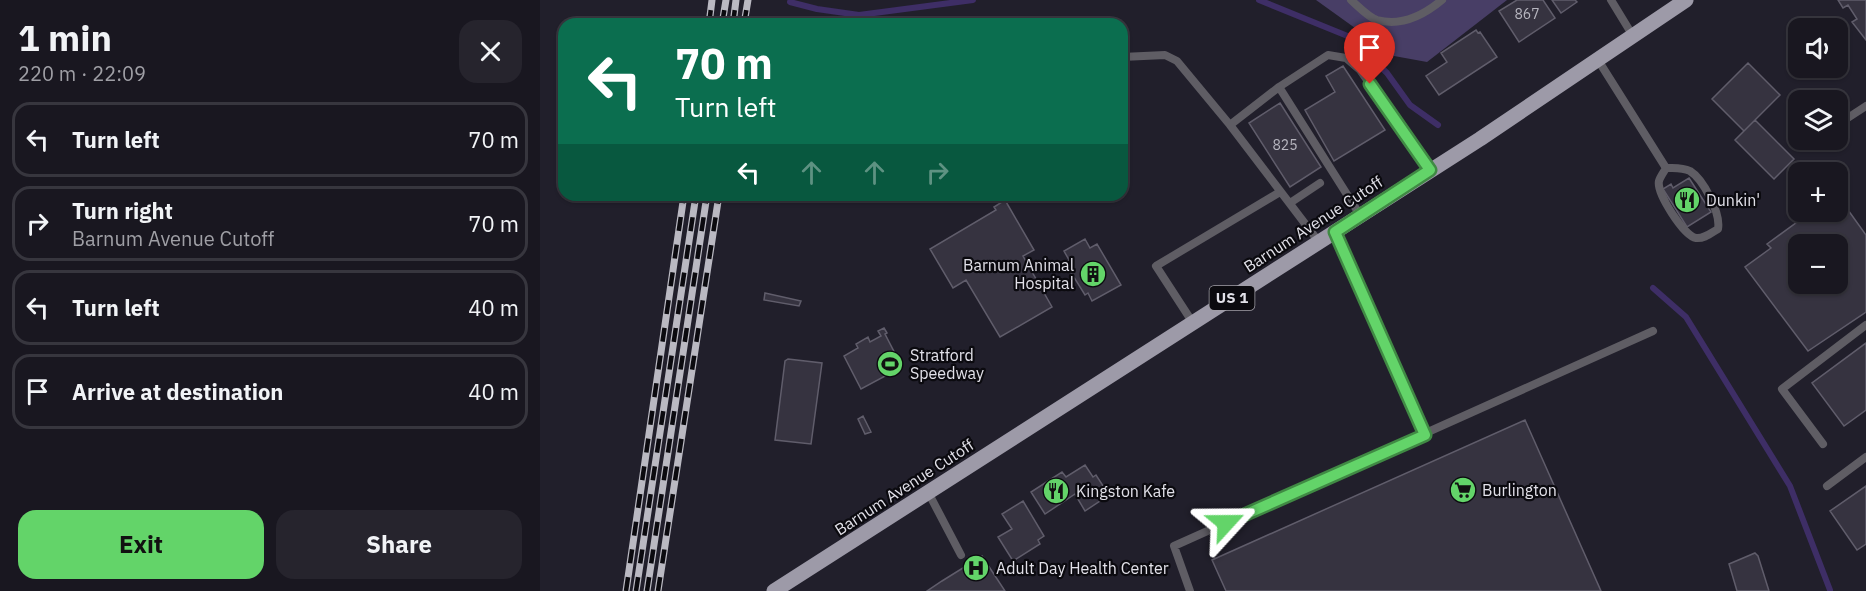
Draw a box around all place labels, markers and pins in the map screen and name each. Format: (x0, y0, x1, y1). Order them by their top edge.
pin (1344, 22, 1395, 84)
restaurant icon: Dunkin' (1672, 185, 1702, 215)
place label: Dunkin' (1706, 190, 1760, 210)
place label: Barnum Animal Hospital (963, 255, 1074, 293)
building icon: Barnum Animal Hospital (1078, 259, 1108, 289)
place label: Stratford Speedway (910, 345, 984, 383)
sports icon: Stratford Speedway (875, 349, 905, 379)
supermarket icon: Burlington (1448, 475, 1478, 505)
restaurant icon: Kingston Kafe (1041, 476, 1071, 506)
place label: Burlington (1482, 480, 1557, 500)
place label: Kingston Kafe (1076, 481, 1175, 501)
hospital icon: Adult Day Health Center (961, 553, 991, 583)
place label: Adult Day Health Center (996, 558, 1169, 578)

